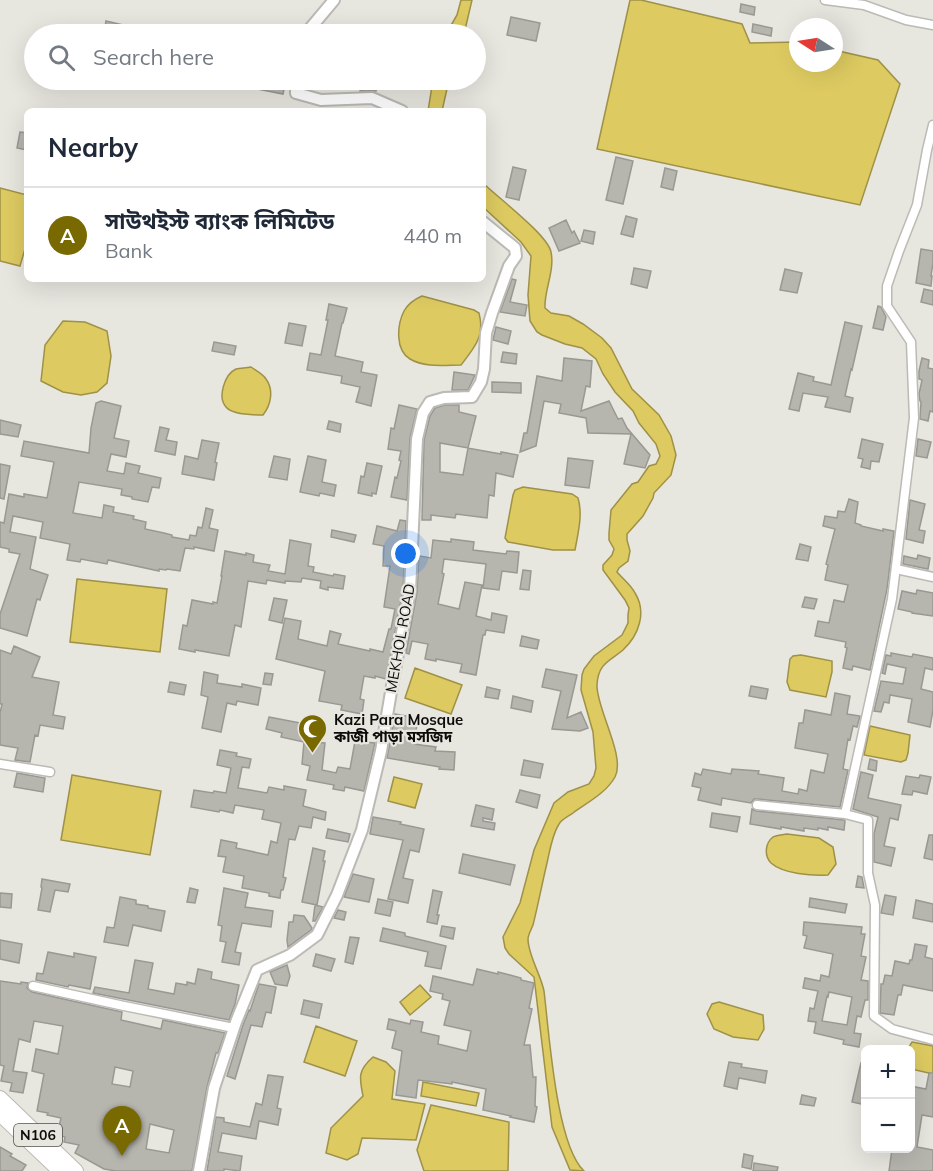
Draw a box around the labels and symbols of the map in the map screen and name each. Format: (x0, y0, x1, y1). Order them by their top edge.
north arrow (789, 18, 843, 72)
your location (391, 539, 420, 568)
street label: MEKHOL ROAD (381, 582, 419, 694)
place label: Kazi Para Mosque কাজী পাড়া মসজিদ (333, 710, 463, 746)
mosque icon: Kazi Para Mosque কাজী পাড়া মসজিদ (297, 712, 329, 754)
pin: A (102, 1106, 142, 1156)
road number: N106 (14, 1124, 62, 1146)

